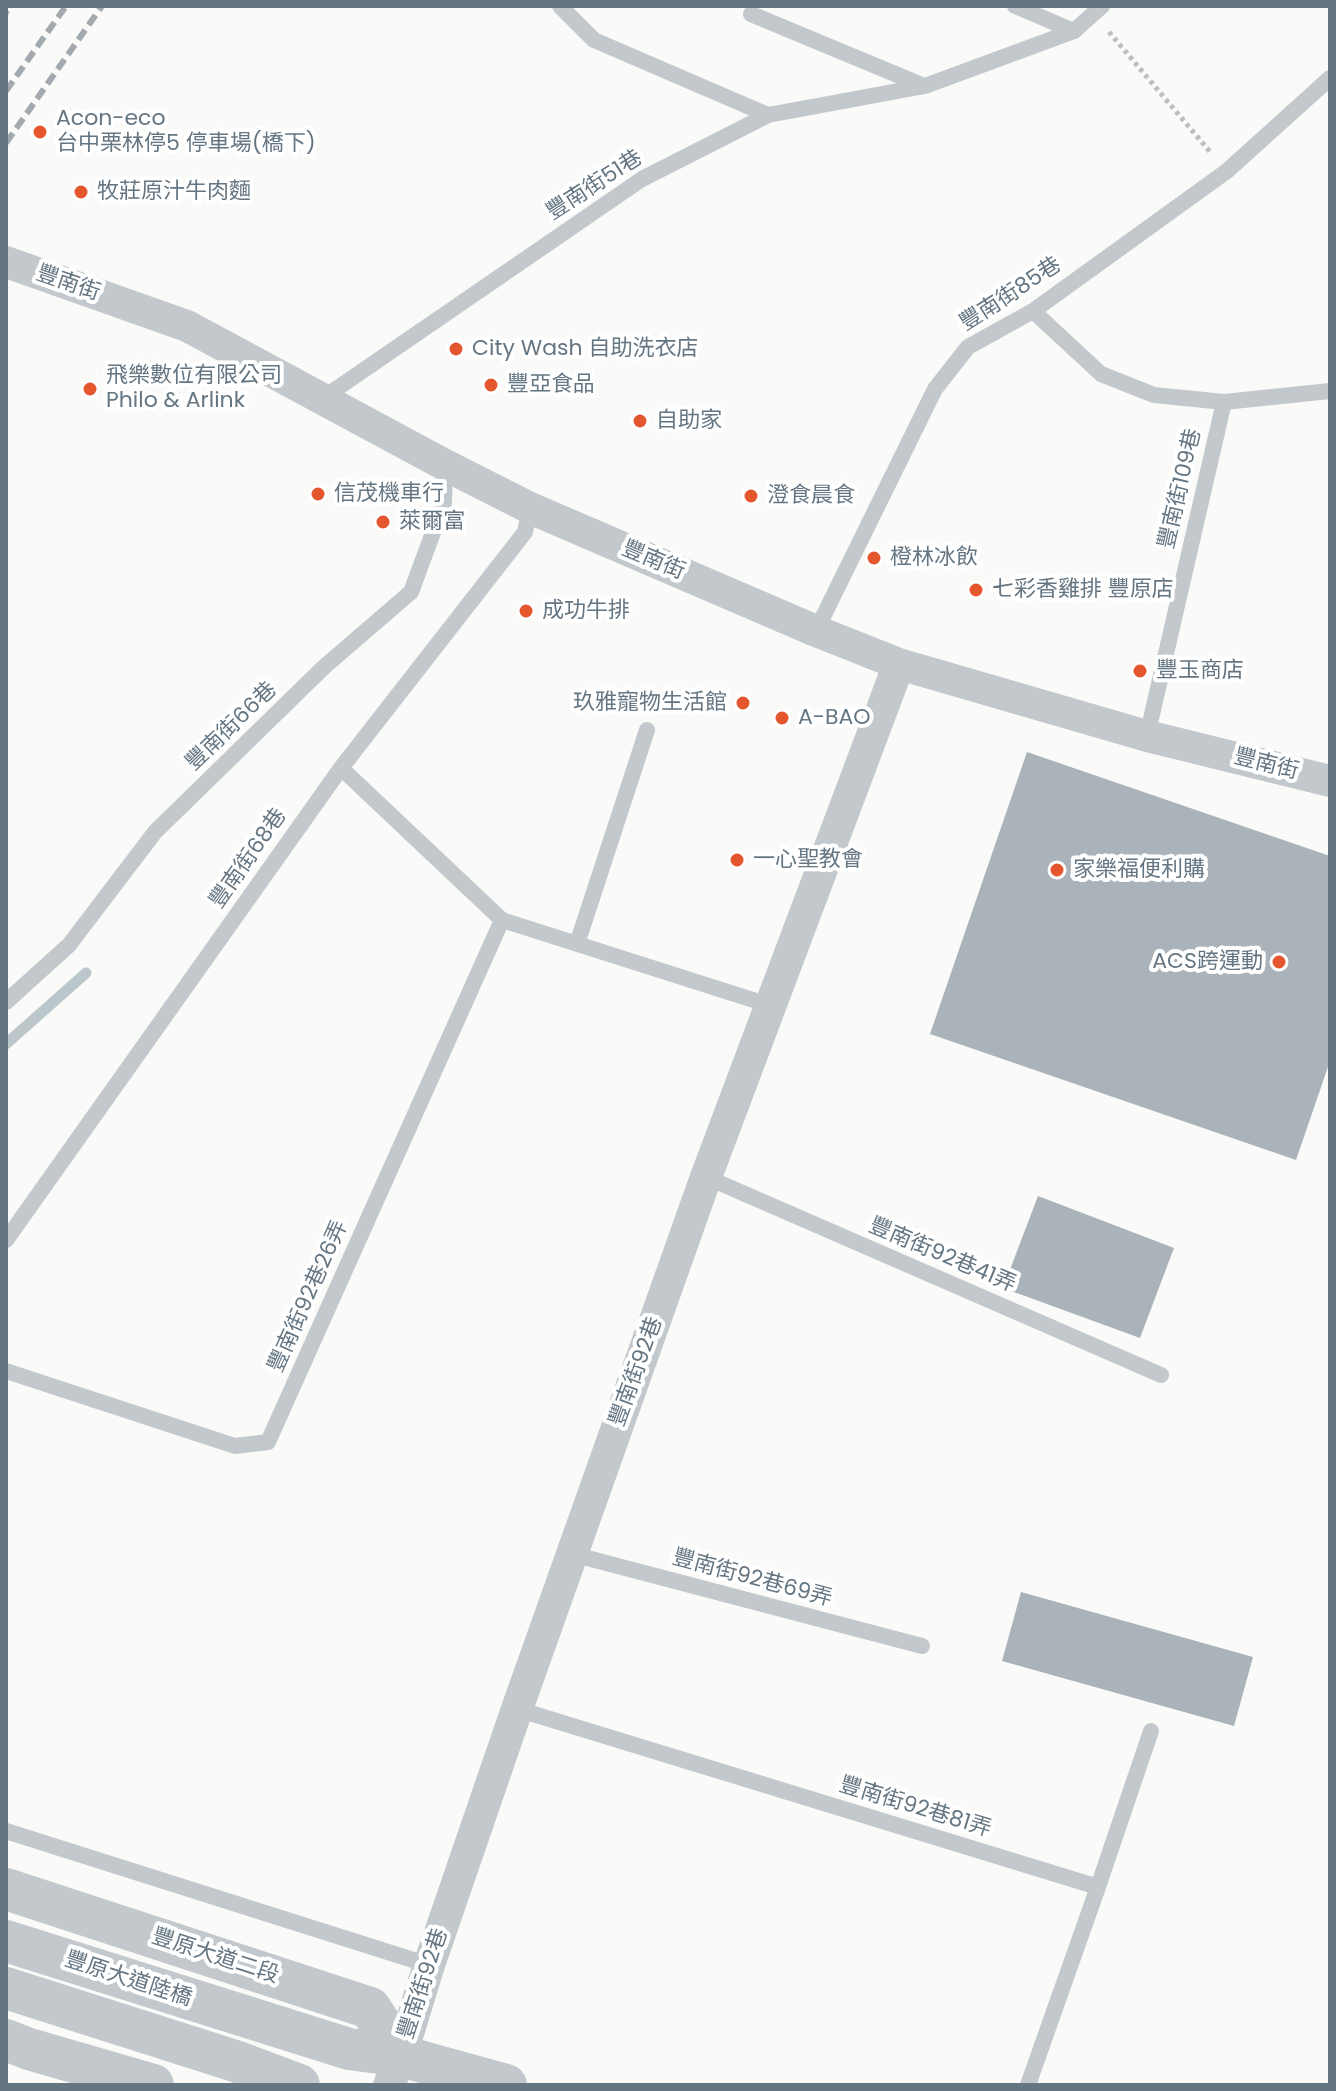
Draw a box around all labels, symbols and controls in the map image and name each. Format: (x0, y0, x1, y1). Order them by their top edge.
place label: Acon-eco 台中栗林停5 停車場(橋下) (56, 106, 316, 158)
marker: Acon-eco 台中栗林停5 停車場(橋下) (31, 123, 49, 141)
street label: 豐南街51巷 (542, 145, 648, 227)
place label: 牧莊原汁牛肉麵 (97, 179, 251, 205)
marker: 牧莊原汁牛肉麵 (72, 183, 90, 201)
street label: 豐南街85巷 (955, 252, 1067, 338)
street label: 豐南街 (33, 261, 103, 307)
place label: City Wash 自助洗衣店 (472, 336, 698, 362)
marker: City Wash 自助洗衣店 (447, 340, 465, 358)
place label: 飛樂數位有限公司 Philo & Arlink (106, 363, 282, 414)
place label: 豐亞食品 (507, 372, 595, 398)
marker: 豐亞食品 (482, 376, 500, 394)
marker: 飛樂數位有限公司 Philo & Arlink (81, 380, 99, 398)
place label: 自助家 (656, 408, 722, 434)
marker: 自助家 (631, 412, 649, 430)
street label: 豐南街109巷 (1154, 426, 1208, 552)
place label: 信茂機車行 (334, 481, 444, 507)
place label: 澄食晨食 (767, 483, 855, 509)
marker: 信茂機車行 (309, 485, 327, 503)
marker: 澄食晨食 (742, 487, 760, 505)
place label: 萊爾富 (399, 509, 465, 535)
marker: 萊爾富 (374, 513, 392, 531)
street label: 豐南街 (617, 536, 689, 586)
place label: 橙林冰飲 (890, 545, 978, 571)
marker: 橙林冰飲 (865, 549, 883, 567)
place label: 七彩香雞排 豐原店 (992, 577, 1174, 603)
marker: 七彩香雞排 豐原店 (967, 581, 985, 599)
place label: 成功牛排 (542, 598, 630, 624)
marker: 成功牛排 (517, 602, 535, 620)
place label: 豐玉商店 (1156, 658, 1244, 684)
marker: 豐玉商店 (1131, 662, 1149, 680)
street label: 豐南街66巷 (181, 677, 283, 777)
place label: 玖雅寵物生活館 (573, 690, 727, 716)
marker: 玖雅寵物生活館 (734, 694, 752, 712)
place label: A-BAO (798, 705, 871, 731)
marker: A-BAO (773, 709, 791, 727)
street label: 豐南街 (1231, 744, 1301, 786)
street label: 豐南街68巷 (205, 804, 293, 914)
place label: 一心聖教會 (753, 847, 863, 873)
marker: 一心聖教會 (728, 851, 746, 869)
place label: 家樂福便利購 (1073, 857, 1205, 883)
marker: 家樂福便利購 (1048, 861, 1066, 879)
place label: ACS跨運動 (1152, 949, 1263, 975)
marker: ACS跨運動 (1270, 953, 1288, 971)
street label: 豐南街92巷41弄 (864, 1213, 1020, 1299)
street label: 豐南街92巷26弄 (264, 1217, 354, 1377)
street label: 豐南街92巷 (605, 1314, 669, 1430)
street label: 豐南街92巷69弄 (669, 1545, 835, 1613)
street label: 豐南街92巷81弄 (836, 1772, 994, 1844)
street label: 豐原大道二段 (148, 1924, 282, 1990)
street label: 豐南街92巷 (394, 1925, 454, 2043)
street label: 豐原大道陸橋 (61, 1947, 195, 2013)

